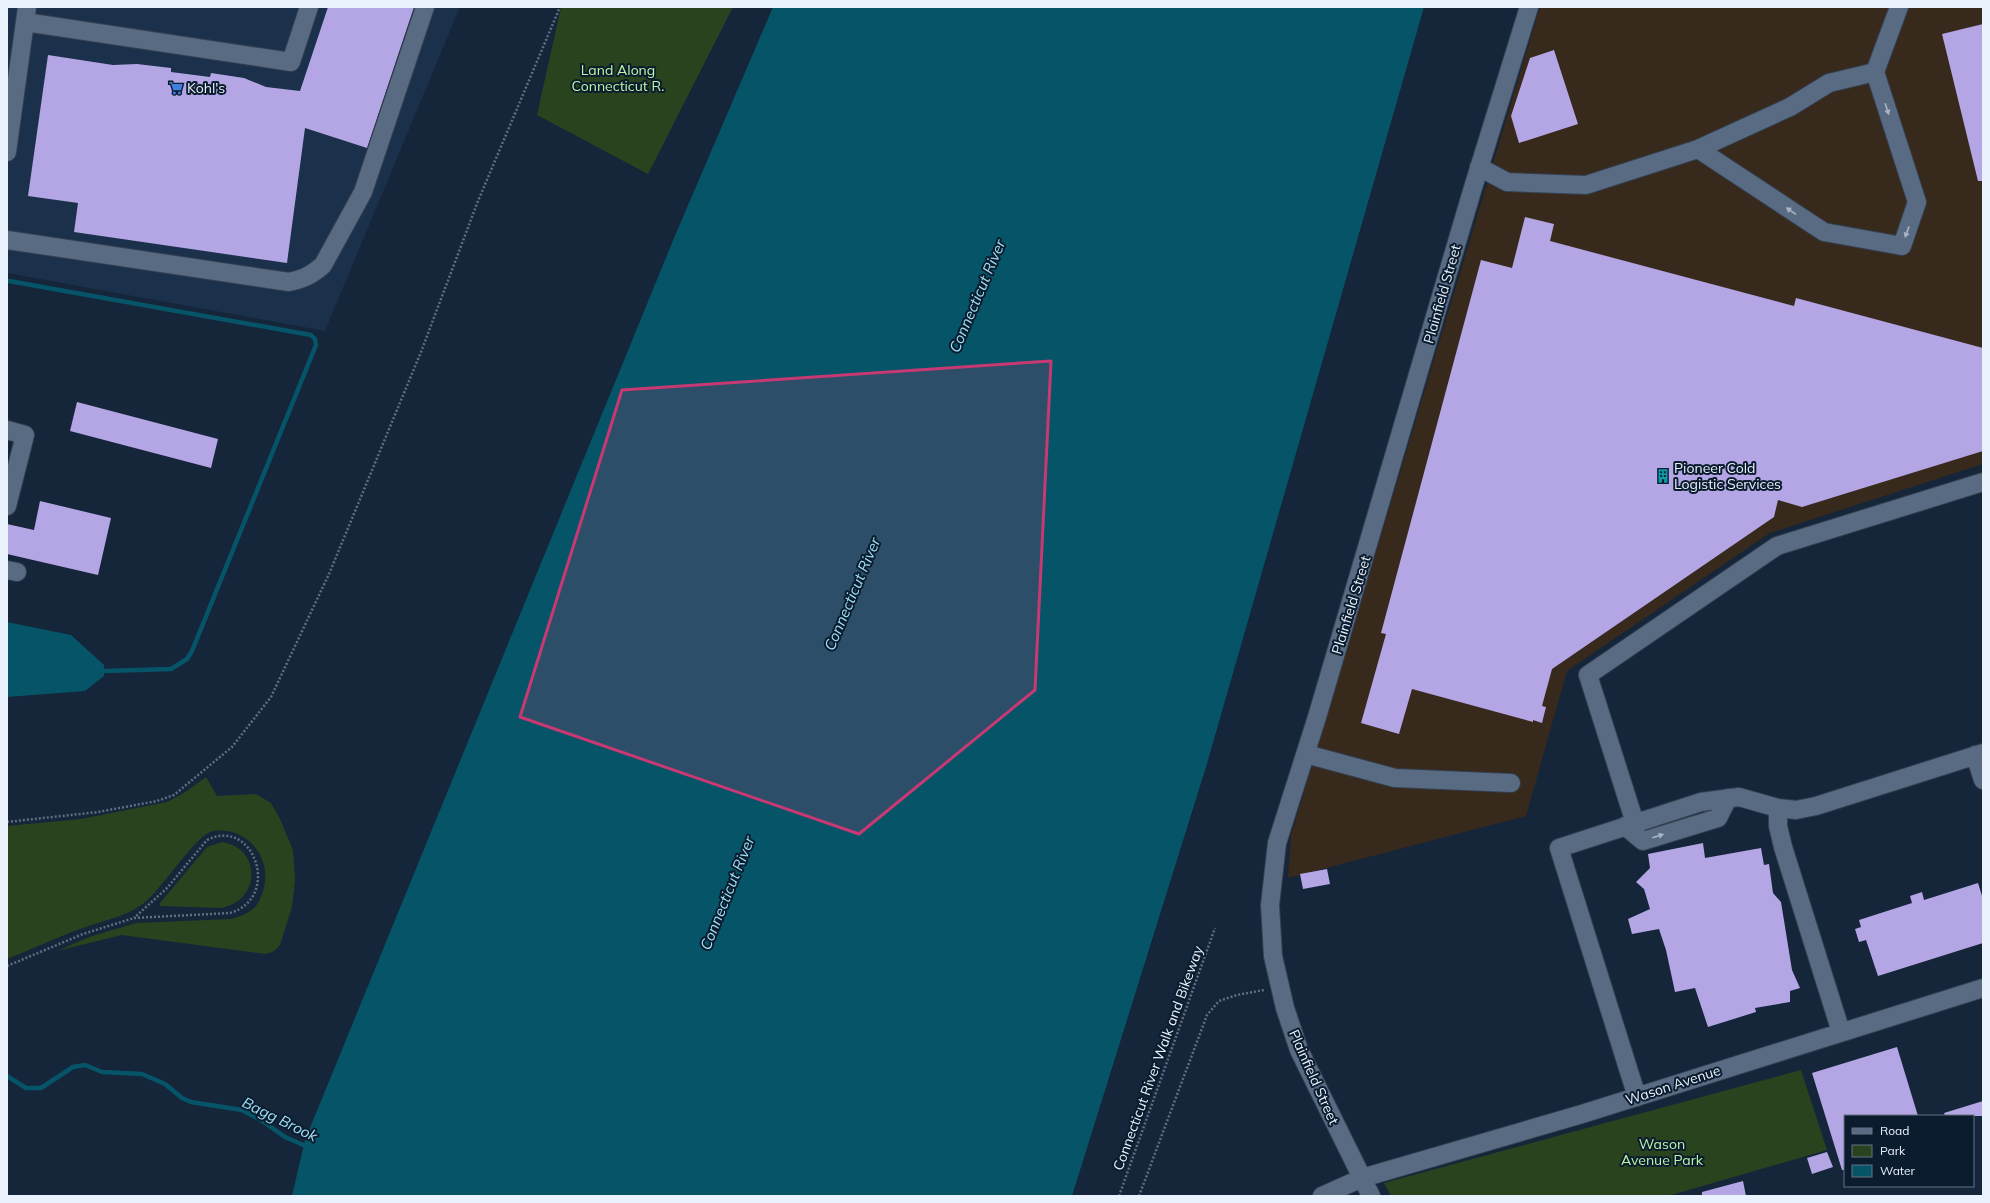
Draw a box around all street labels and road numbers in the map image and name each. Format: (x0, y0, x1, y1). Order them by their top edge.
street label: Plainfield Street (1419, 242, 1465, 346)
street label: Plainfield Street (1327, 553, 1375, 656)
street label: Connecticut River Walk and Bikeway (1109, 943, 1207, 1173)
street label: Plainfield Street (1285, 1027, 1343, 1127)
street label: Wason Avenue (1623, 1061, 1723, 1109)

